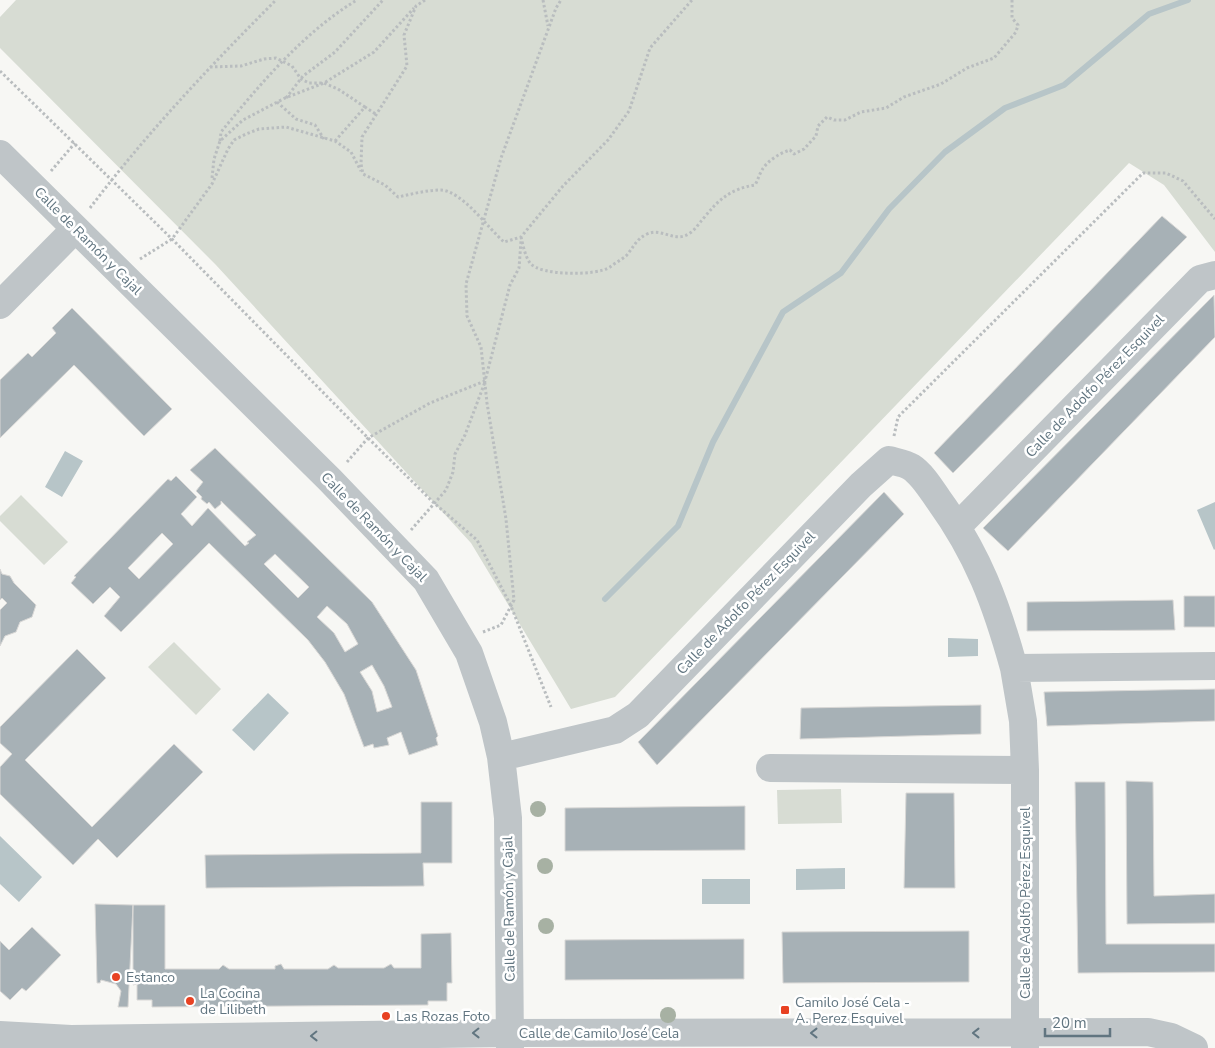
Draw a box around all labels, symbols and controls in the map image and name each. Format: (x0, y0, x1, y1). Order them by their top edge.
street label: Calle de Ramón y Cajal (30, 183, 147, 300)
street label: Calle de Adolfo Pérez Esquivel (1021, 310, 1169, 462)
street label: Calle de Ramón y Cajal (317, 468, 432, 587)
street label: Calle de Adolfo Pérez Esquivel (672, 527, 820, 679)
street label: Calle de Adolfo Pérez Esquivel (1016, 806, 1035, 999)
street label: Calle de Ramón y Cajal (498, 835, 520, 982)
place label: Estanco (126, 968, 175, 987)
marker: Estanco (110, 971, 122, 983)
place label: La Cocina de Lilibeth (200, 984, 266, 1019)
place label: Camilo José Cela - A. Perez Esquivel (795, 993, 910, 1028)
marker: La Cocina de Lilibeth (184, 995, 196, 1007)
marker: Camilo José Cela - A. Perez Esquivel (779, 1004, 791, 1016)
scale bar (1045, 1006, 1110, 1038)
place label: Las Rozas Foto (396, 1007, 490, 1026)
marker: Las Rozas Foto (380, 1010, 392, 1022)
text: 20 m (1052, 1013, 1087, 1033)
street label: Calle de Camilo José Cela (519, 1024, 679, 1043)
one-way arrow (472, 1028, 480, 1039)
one-way arrow (809, 1028, 817, 1038)
one-way arrow (972, 1028, 980, 1038)
one-way arrow (310, 1030, 318, 1041)

